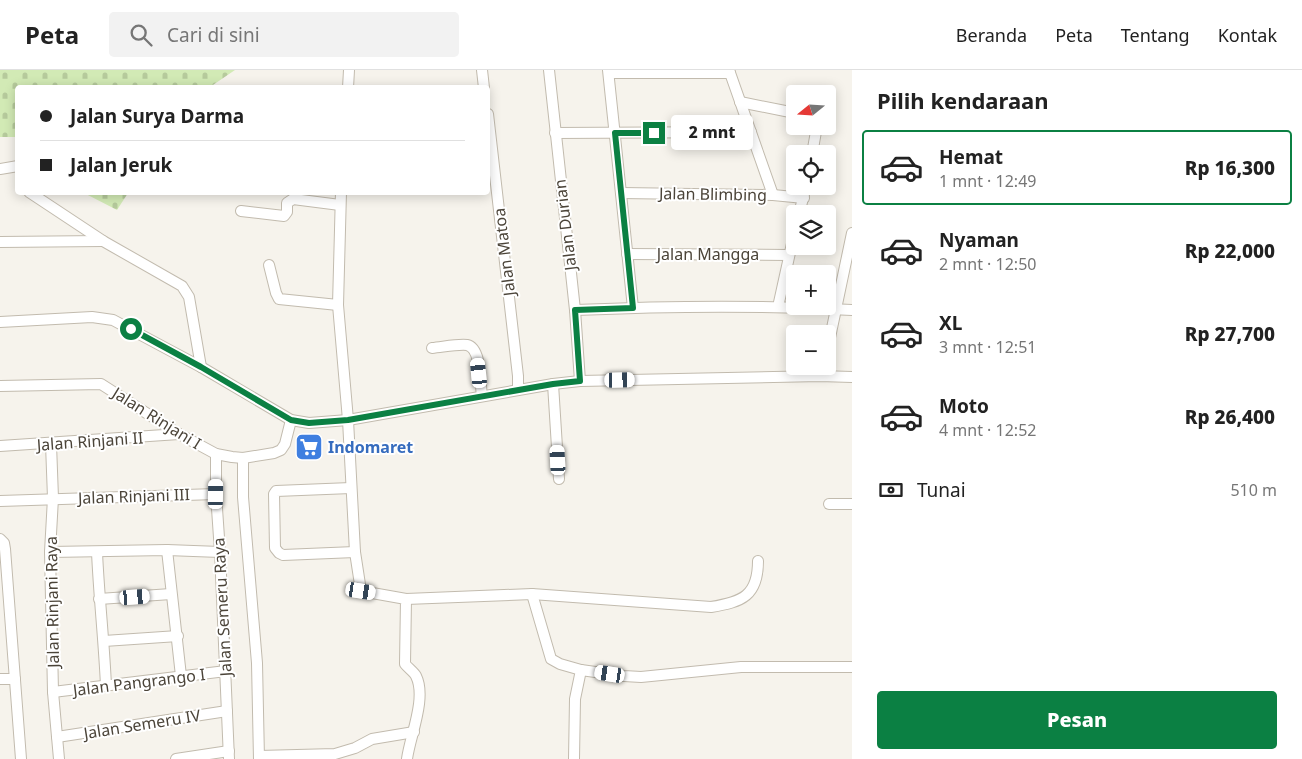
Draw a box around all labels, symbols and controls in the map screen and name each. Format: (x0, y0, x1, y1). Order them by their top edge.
search box (109, 12, 459, 57)
text: Peta (25, 18, 79, 51)
icon: search (127, 21, 155, 49)
text: Cari di sini (167, 22, 260, 48)
text: Beranda (956, 23, 1027, 47)
text: Peta (1055, 23, 1093, 47)
text: Tentang (1121, 23, 1190, 47)
text: Kontak (1218, 23, 1277, 47)
north arrow (786, 85, 836, 135)
map controls (786, 85, 836, 375)
text: Pilih kendaraan (877, 85, 1049, 115)
text: Jalan Surya Darma (70, 103, 244, 129)
callout: 2 mnt (672, 116, 754, 150)
text: 2 mnt (689, 121, 735, 143)
route end (643, 122, 665, 144)
text: Hemat (939, 144, 1003, 170)
button: locate (786, 145, 836, 195)
icon: car (879, 145, 924, 190)
text: Jalan Jeruk (70, 152, 172, 178)
text: Rp 16,300 (1185, 155, 1275, 181)
text: 1 mnt · 12:49 (939, 170, 1036, 192)
street label: Jalan Durian (548, 178, 582, 274)
street label: Jalan Blimbing (657, 182, 767, 206)
button: layers (786, 205, 836, 255)
street label: Jalan Matoa (488, 207, 521, 299)
text: Nyaman (939, 227, 1019, 253)
icon: car (879, 228, 924, 273)
text: Rp 22,000 (1185, 238, 1275, 264)
street label: Jalan Mangga (655, 243, 759, 265)
text: 2 mnt · 12:50 (939, 253, 1036, 275)
button: + (786, 265, 836, 315)
text: XL (939, 310, 962, 336)
icon: car (879, 311, 924, 356)
route start (120, 318, 142, 340)
text: Rp 27,700 (1185, 321, 1275, 347)
button: − (786, 325, 836, 375)
text: 3 mnt · 12:51 (939, 336, 1036, 358)
car (469, 357, 488, 389)
car (604, 372, 635, 388)
street label: Jalan Rinjani I (107, 381, 206, 454)
text: Moto (939, 393, 989, 419)
icon: car (879, 394, 924, 439)
text: Rp 26,400 (1185, 404, 1275, 430)
text: 4 mnt · 12:52 (939, 419, 1036, 441)
street label: Jalan Rinjani II (34, 426, 144, 456)
supermarket icon: Indomaret (294, 432, 324, 462)
place label: Indomaret (328, 436, 413, 458)
car (549, 445, 566, 475)
icon: cash (877, 476, 905, 504)
text: Tunai (917, 477, 966, 503)
car (208, 479, 223, 509)
text: 510 m (1230, 479, 1277, 501)
street label: Jalan Rinjani III (76, 483, 190, 509)
street label: Jalan Rinjani Raya (40, 536, 64, 670)
street label: Jalan Semeru Raya (207, 537, 237, 679)
car (345, 581, 376, 601)
car (119, 588, 150, 606)
street label: Jalan Pangrango I (70, 663, 206, 701)
car (594, 664, 625, 684)
button: Pesan (877, 691, 1277, 749)
street label: Jalan Semeru IV (80, 704, 202, 744)

